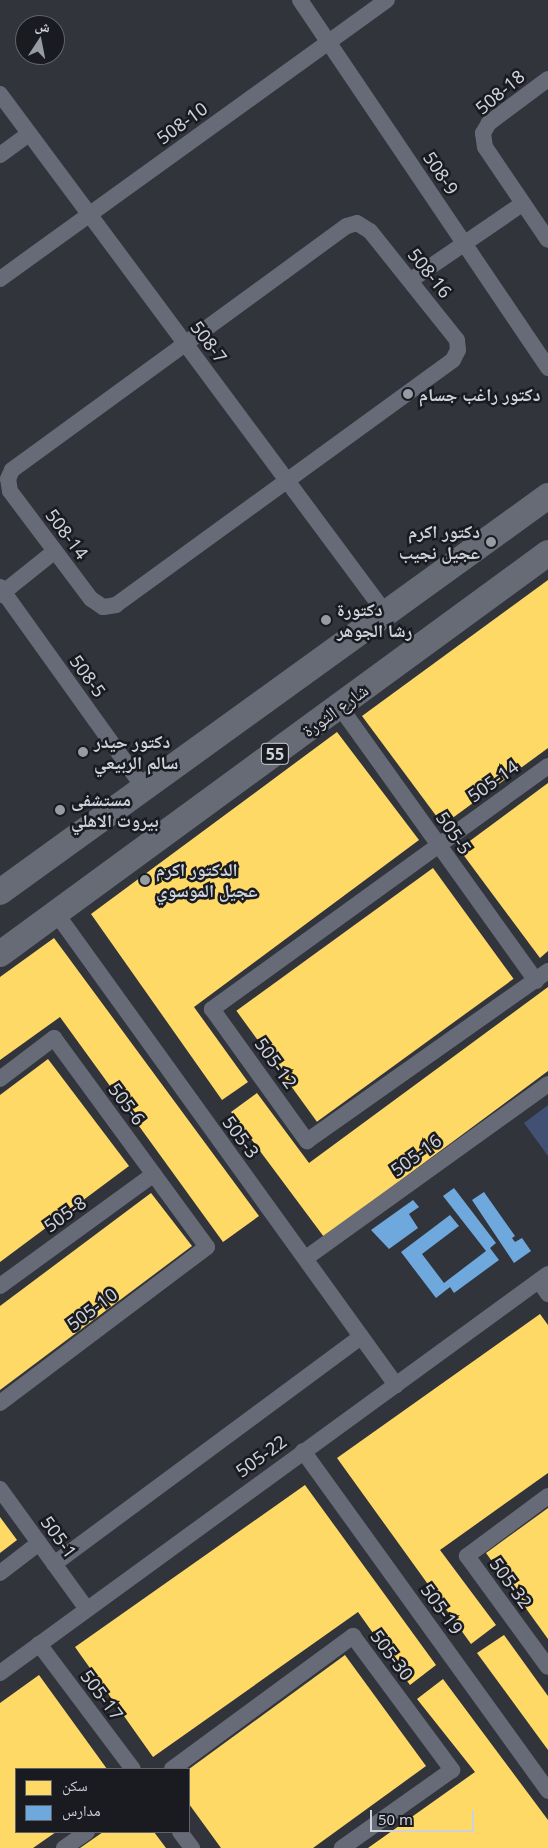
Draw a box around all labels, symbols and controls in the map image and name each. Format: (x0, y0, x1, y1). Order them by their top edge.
north arrow (15, 15, 65, 65)
text: ش (34, 15, 52, 37)
street label: 508-18 (471, 65, 529, 119)
street label: 508-10 (152, 97, 212, 149)
street label: 508-9 (419, 147, 463, 199)
street label: 508-16 (404, 244, 456, 302)
street label: 508-7 (186, 317, 232, 367)
place label: دكتور راغب جسام (419, 383, 541, 405)
marker: دكتور راغب جسام (401, 387, 415, 401)
street label: 508-14 (41, 505, 93, 563)
place label: دكتور اكرم عجيل نجيب (399, 521, 480, 564)
marker: دكتور اكرم عجيل نجيب (484, 535, 498, 549)
place label: دكتورة رشا الجوهر (337, 599, 412, 642)
marker: دكتورة رشا الجوهر (319, 613, 333, 627)
street label: 508-5 (65, 651, 111, 701)
street label: شارع الثورة (298, 679, 372, 741)
place label: دكتور حيدر سالم الربيعي (94, 731, 178, 774)
road number: 55 (260, 741, 290, 768)
marker: دكتور حيدر سالم الربيعي (76, 745, 90, 759)
street label: 505-14 (463, 755, 523, 807)
place label: مستشفى بيروت الاهلي (71, 789, 159, 832)
marker: مستشفى بيروت الاهلي (53, 803, 67, 817)
street label: 505-5 (432, 808, 476, 858)
place label: الدكتور اكرم عجيل الموسوي (156, 859, 257, 902)
marker: الدكتور اكرم عجيل الموسوي (138, 873, 152, 887)
street label: 505-12 (250, 1033, 302, 1093)
street label: 505-6 (104, 1079, 150, 1129)
street label: 505-3 (218, 1112, 264, 1162)
street label: 505-16 (386, 1129, 446, 1181)
street label: 505-8 (40, 1191, 90, 1237)
street label: 505-10 (63, 1283, 121, 1335)
street label: 505-22 (231, 1430, 291, 1482)
street label: 505-1 (36, 1512, 82, 1562)
street label: 505-32 (485, 1553, 537, 1613)
street label: 505-19 (416, 1579, 468, 1639)
street label: 505-30 (366, 1626, 418, 1684)
street label: 505-17 (76, 1666, 128, 1724)
legend (15, 1768, 190, 1833)
text: سكن (62, 1775, 88, 1795)
text: مدارس (62, 1800, 101, 1820)
scale bar (373, 1800, 477, 1832)
text: 50 m (378, 1809, 413, 1829)

